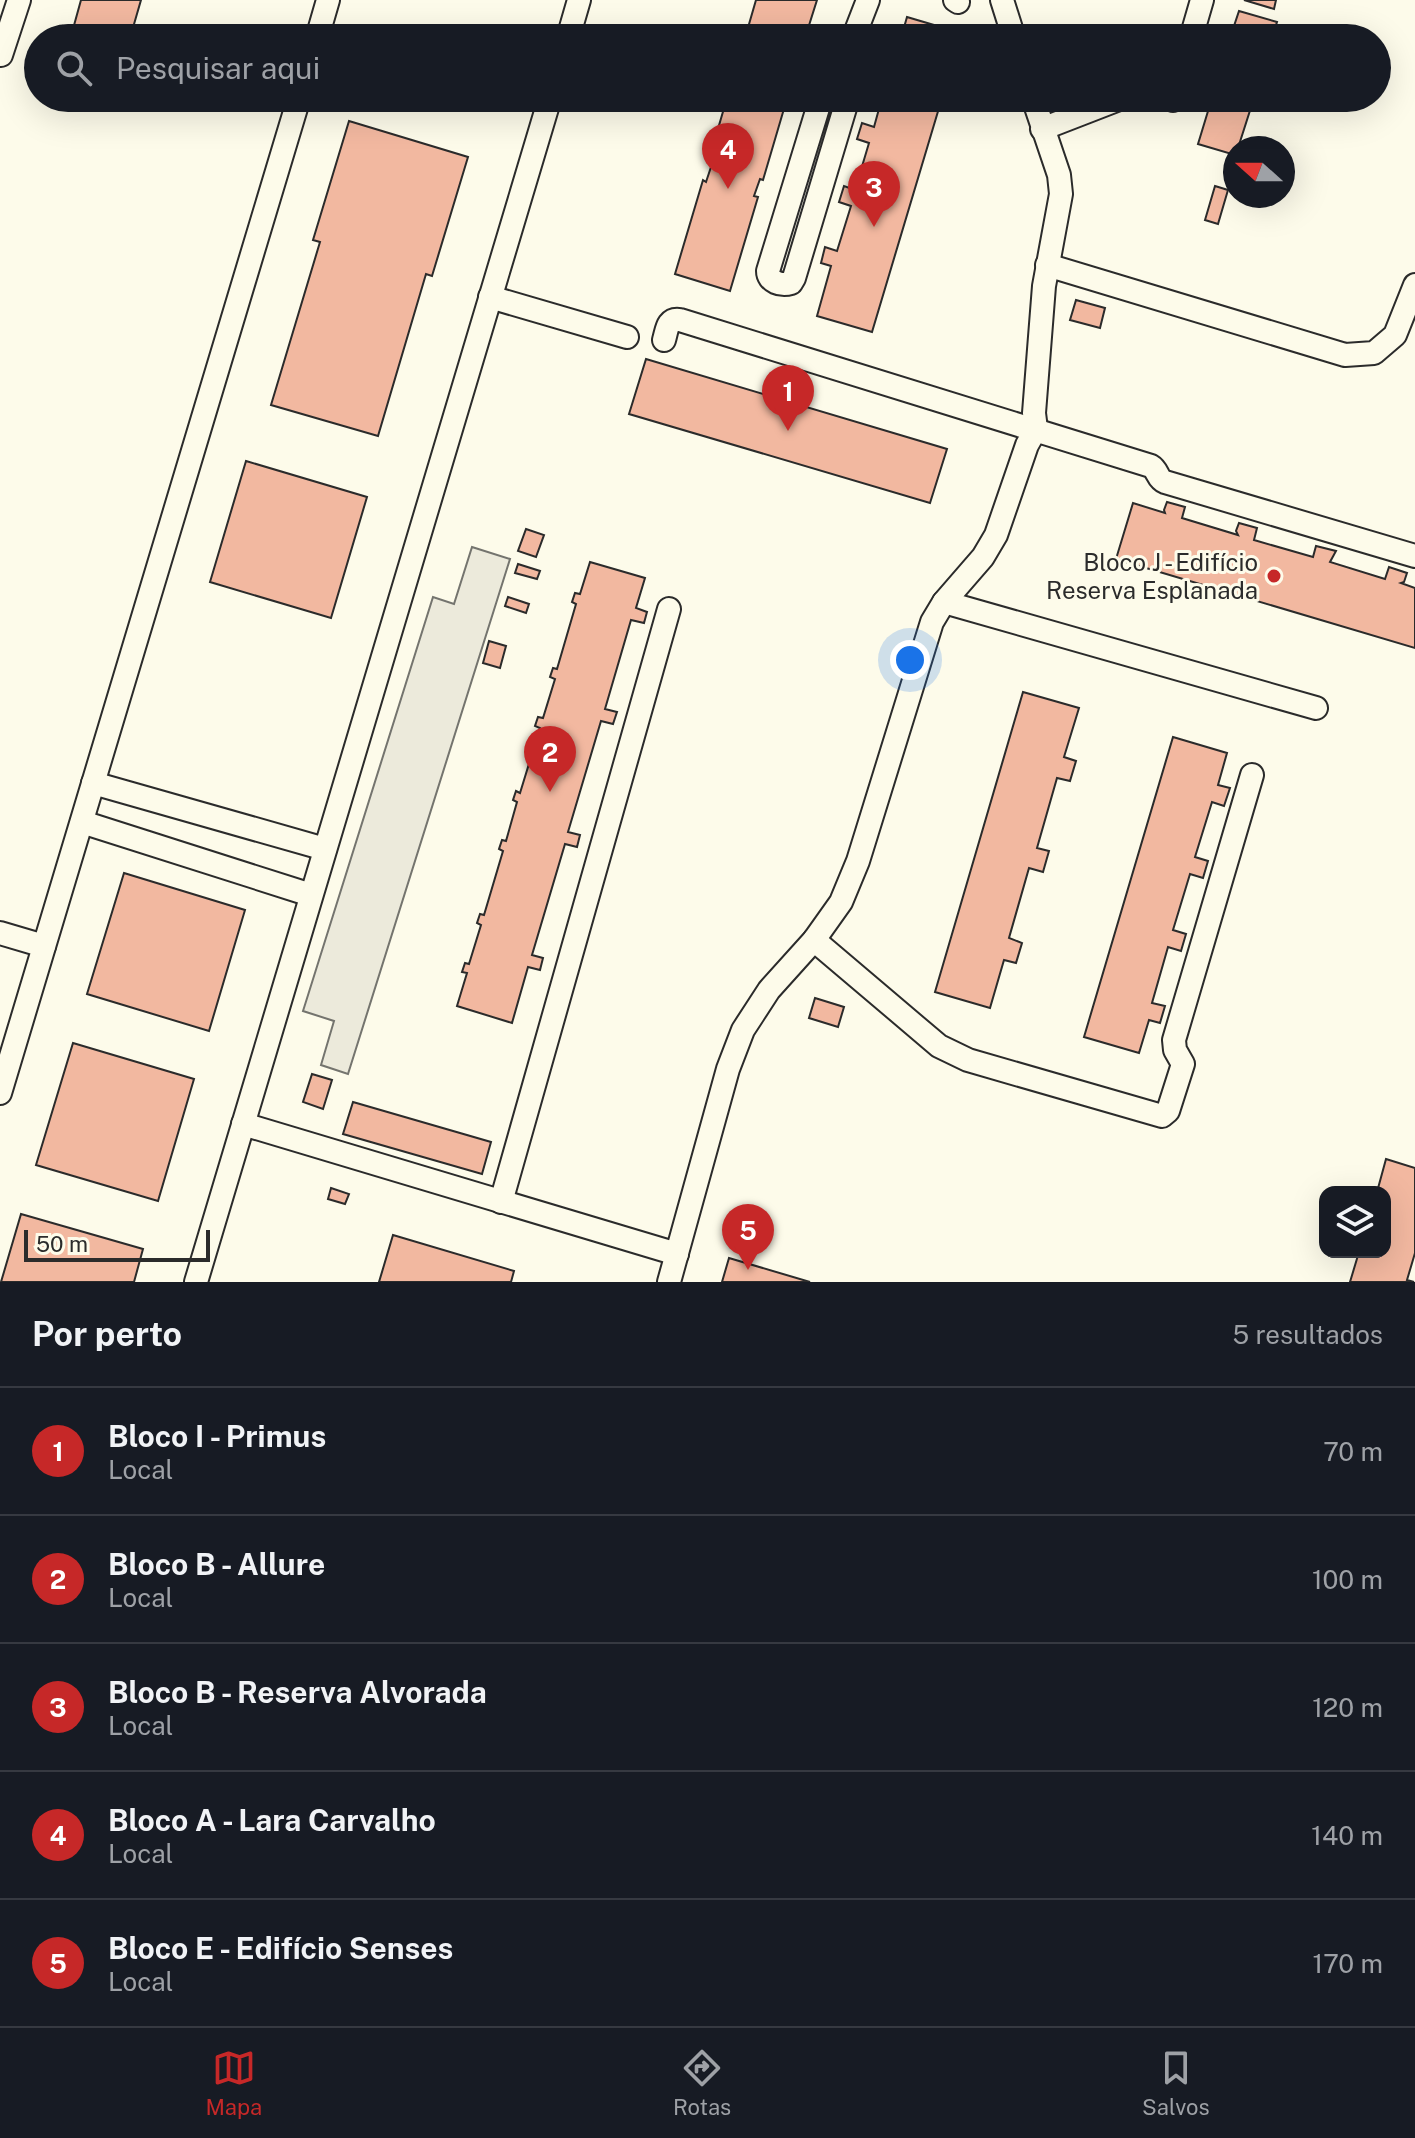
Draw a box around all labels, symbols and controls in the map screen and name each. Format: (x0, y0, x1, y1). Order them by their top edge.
search box (24, 24, 1391, 112)
icon: search (52, 46, 96, 90)
text: Pesquisar aqui (116, 50, 320, 86)
pin: 4 (702, 123, 754, 189)
north arrow (1223, 136, 1295, 208)
pin: 3 (848, 161, 900, 227)
pin: 1 (762, 365, 814, 431)
place label: Bloco J - Edifício Reserva Esplanada (1046, 548, 1258, 604)
marker: Bloco J - Edifício Reserva Esplanada (1265, 567, 1283, 585)
your location (890, 640, 930, 680)
pin: 2 (524, 726, 576, 792)
map controls (1319, 1186, 1391, 1258)
button: layers (1319, 1186, 1391, 1258)
pin: 5 (722, 1204, 774, 1270)
scale bar (24, 1226, 210, 1262)
text: 50 m (36, 1231, 88, 1257)
text: Por perto (32, 1314, 182, 1354)
text: 5 resultados (1232, 1319, 1383, 1350)
text: Bloco I - Primus (108, 1418, 326, 1454)
text: 1 (52, 1436, 64, 1467)
text: 70 m (1323, 1436, 1383, 1467)
text: Local (108, 1454, 173, 1485)
text: Bloco B - Allure (108, 1546, 325, 1582)
text: 2 (50, 1564, 66, 1595)
text: 100 m (1312, 1564, 1383, 1595)
text: Local (108, 1582, 173, 1613)
text: Bloco B - Reserva Alvorada (108, 1674, 487, 1710)
text: 3 (49, 1692, 67, 1723)
text: 120 m (1312, 1692, 1383, 1723)
text: Local (108, 1710, 173, 1741)
text: Bloco A - Lara Carvalho (108, 1802, 436, 1838)
text: 4 (49, 1820, 67, 1851)
text: 140 m (1311, 1820, 1383, 1851)
text: Local (108, 1838, 173, 1869)
text: Bloco E - Edifício Senses (108, 1930, 453, 1966)
text: 5 (49, 1948, 67, 1979)
text: 170 m (1313, 1948, 1383, 1979)
text: Local (108, 1966, 173, 1997)
tab: Mapa (205, 2046, 262, 2120)
tab: Rotas (673, 2046, 731, 2120)
tab: Salvos (1142, 2046, 1210, 2120)

